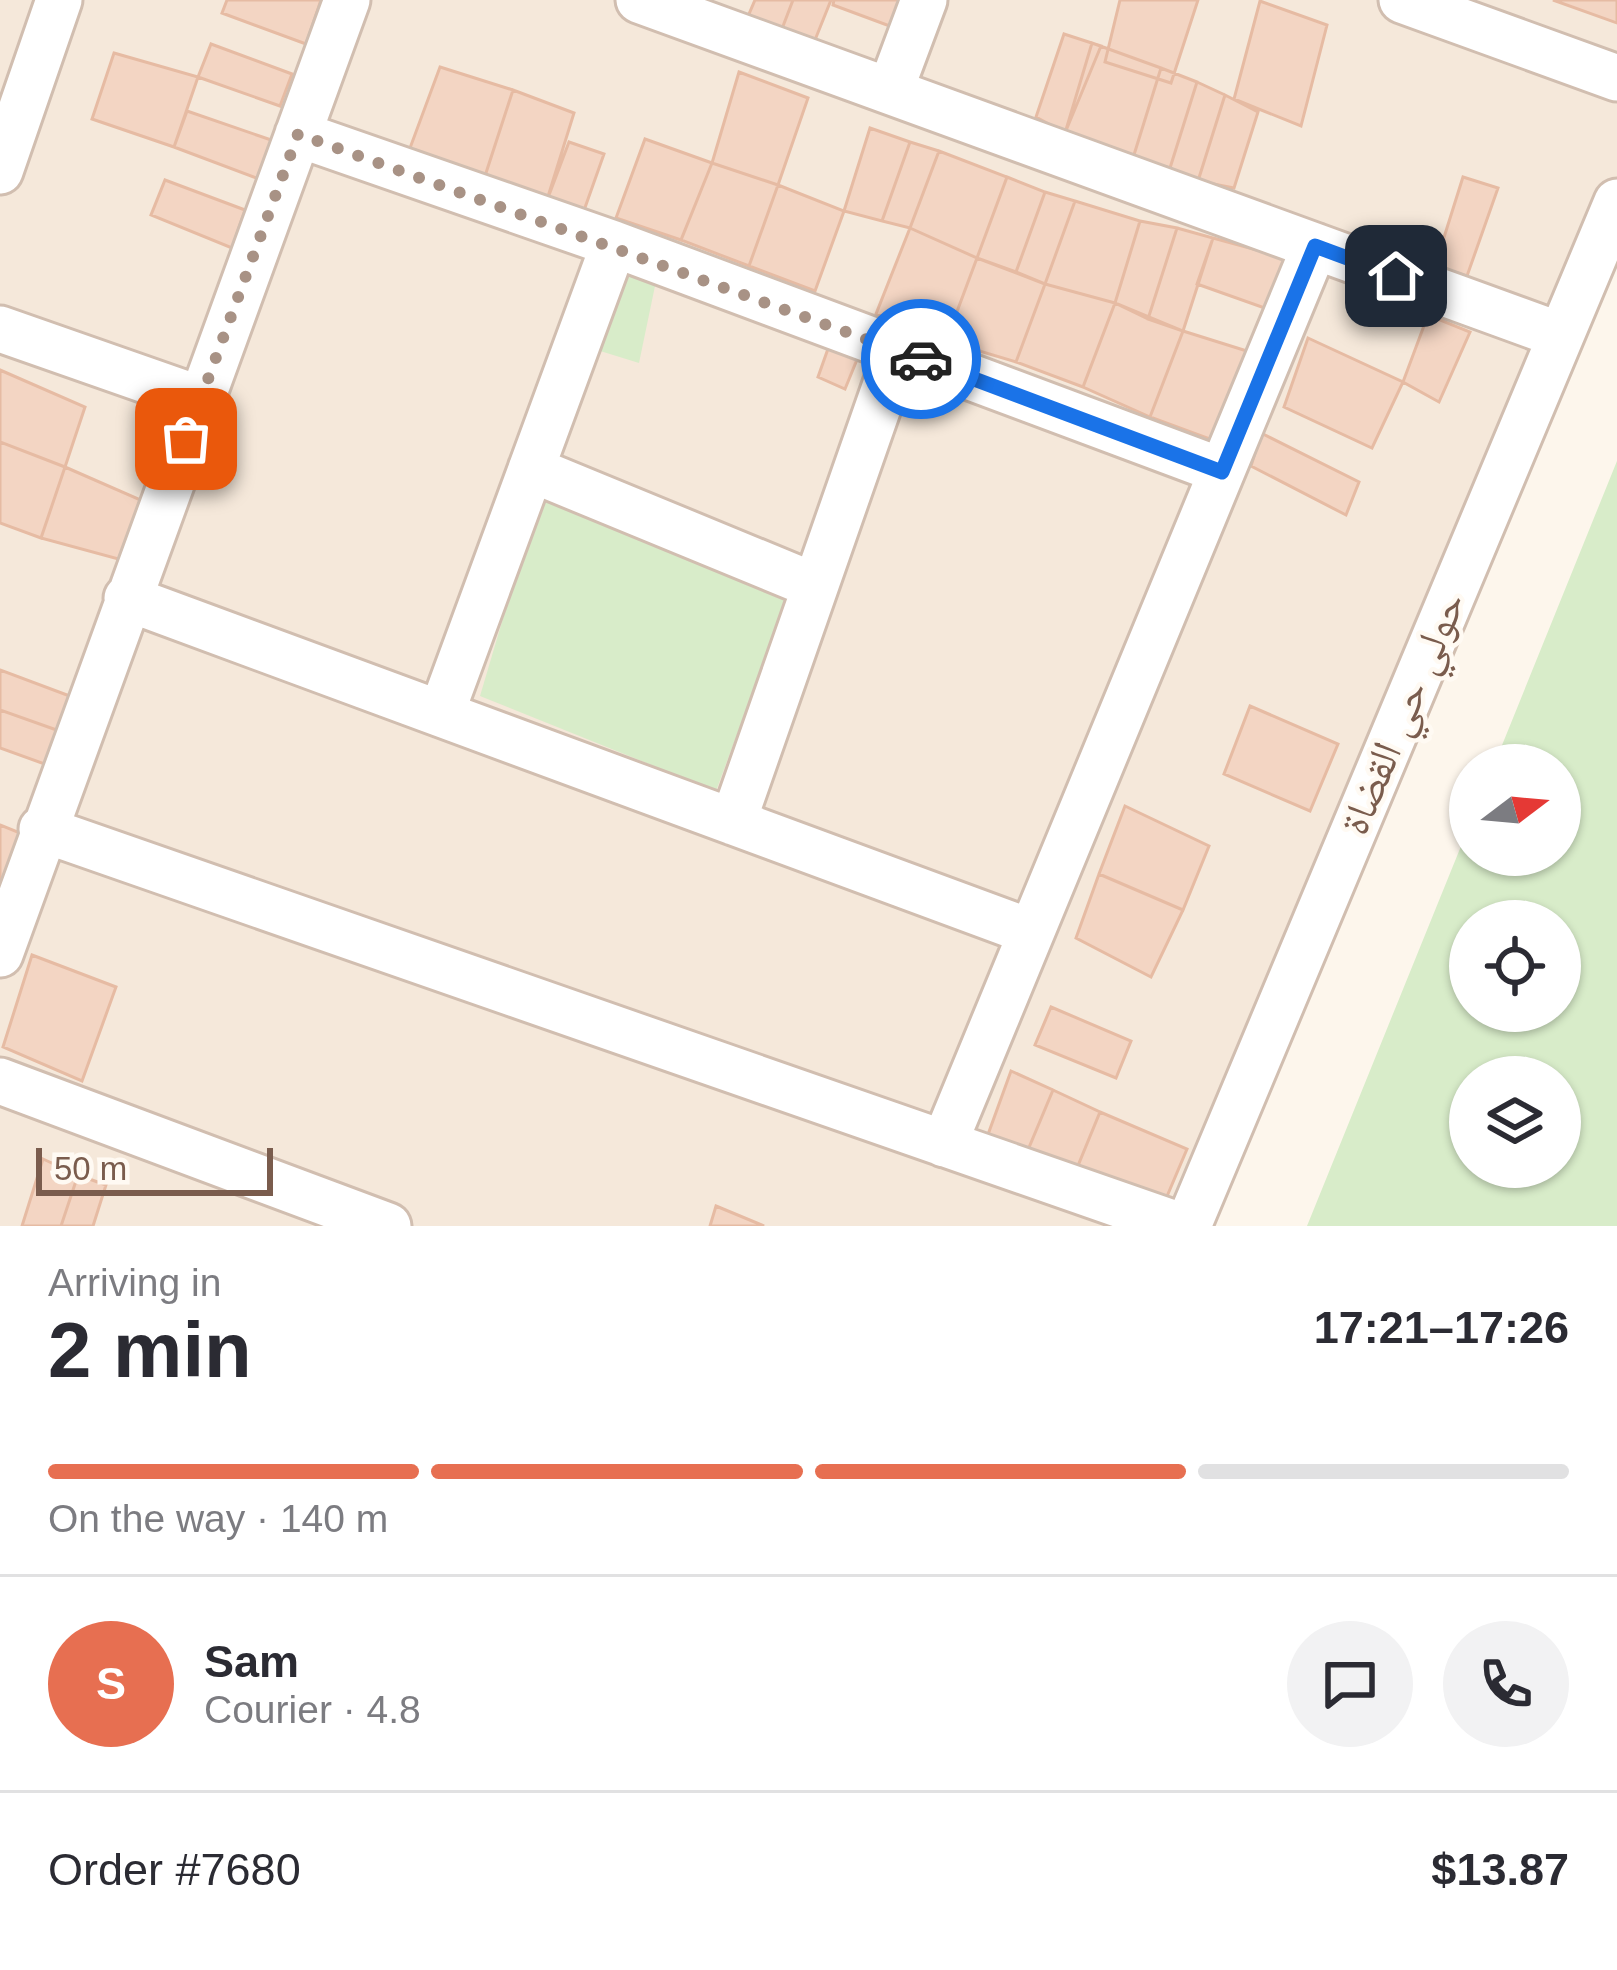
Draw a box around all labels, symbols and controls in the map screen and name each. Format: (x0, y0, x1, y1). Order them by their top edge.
pin (1345, 225, 1447, 327)
icon: home (1363, 243, 1429, 309)
courier (861, 299, 981, 419)
icon: car (888, 326, 954, 392)
pin (135, 388, 237, 490)
icon: bag (153, 406, 219, 472)
street label: حولي حي القضاة (1330, 585, 1483, 845)
north arrow (1449, 744, 1581, 876)
map controls (1449, 744, 1581, 1188)
button: locate (1449, 900, 1581, 1032)
button: layers (1449, 1056, 1581, 1188)
scale bar (36, 1142, 273, 1195)
text: 50 m (54, 1150, 127, 1187)
text: Arriving in (48, 1261, 221, 1304)
text: 17:21–17:26 (1314, 1302, 1569, 1353)
text: 2 min (48, 1306, 252, 1394)
text: On the way · 140 m (48, 1497, 388, 1540)
button: chat (1287, 1621, 1413, 1747)
button: phone (1443, 1621, 1569, 1747)
text: Sam (204, 1636, 299, 1687)
text: S (96, 1658, 126, 1709)
text: Courier · 4.8 (204, 1688, 421, 1731)
text: Order #7680 (48, 1844, 301, 1895)
text: $13.87 (1431, 1844, 1569, 1895)

